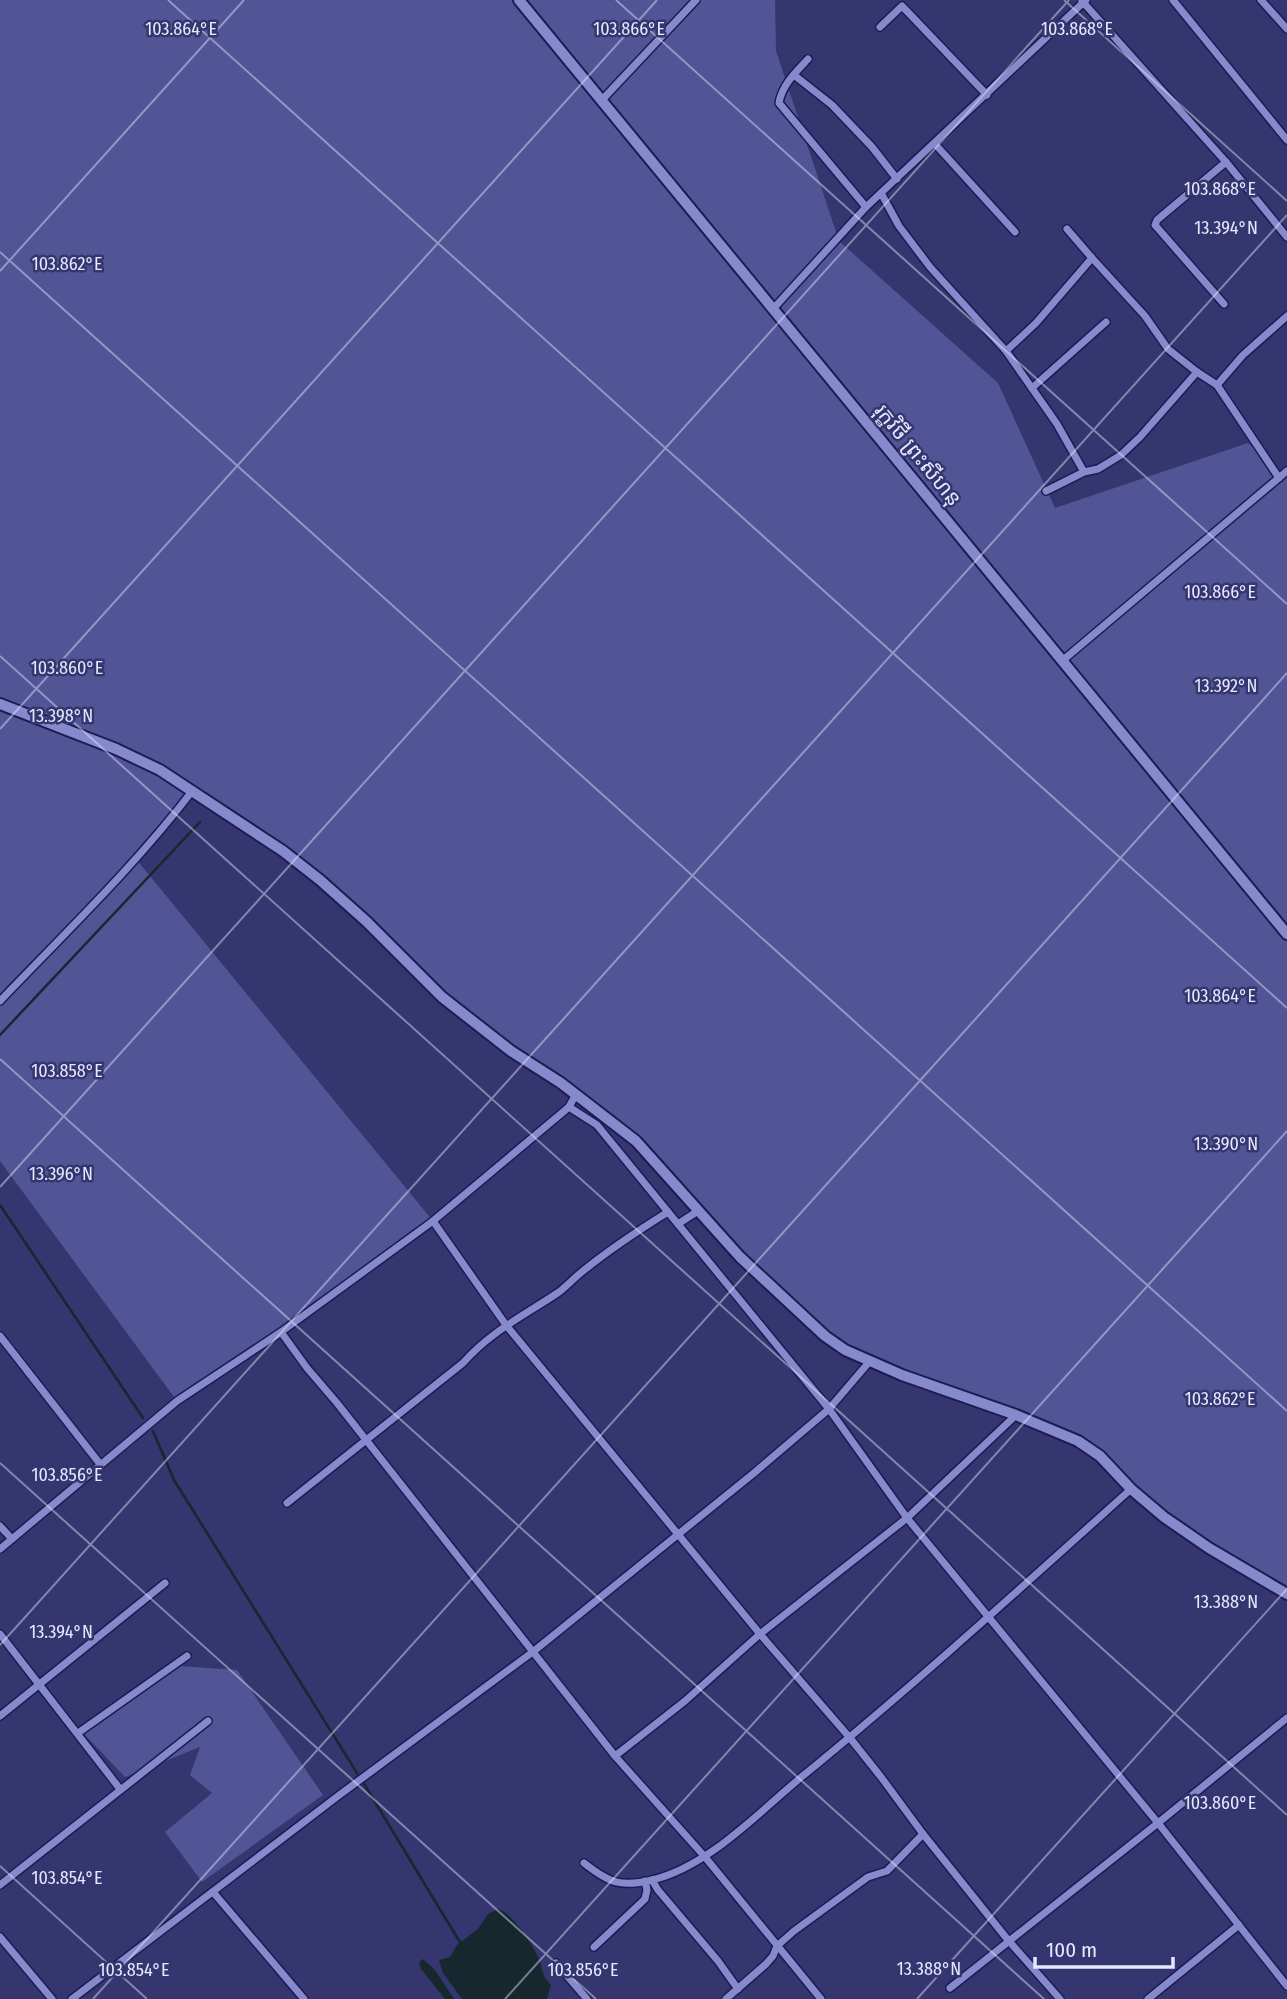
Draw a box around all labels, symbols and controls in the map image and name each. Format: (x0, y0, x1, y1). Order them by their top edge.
text: 103.864°E (145, 18, 217, 40)
text: 103.866°E (593, 18, 665, 40)
text: 103.868°E (1041, 18, 1113, 40)
text: 103.868°E (1184, 178, 1256, 200)
text: 13.394°N (1194, 217, 1258, 239)
text: 103.862°E (32, 253, 102, 275)
street label: រុក្ខវិថី ព្រះសីហនុ (868, 399, 967, 512)
text: 103.866°E (1184, 581, 1256, 603)
text: 103.860°E (31, 657, 103, 679)
text: 13.392°N (1195, 675, 1257, 697)
text: 13.398°N (29, 705, 93, 727)
text: 103.864°E (1184, 985, 1256, 1007)
text: 103.858°E (31, 1060, 103, 1082)
text: 13.390°N (1194, 1133, 1258, 1155)
text: 13.396°N (29, 1163, 93, 1185)
text: 103.862°E (1185, 1388, 1255, 1410)
text: 103.856°E (31, 1464, 103, 1486)
text: 13.388°N (1194, 1591, 1258, 1613)
text: 13.394°N (29, 1621, 93, 1643)
text: 103.860°E (1184, 1792, 1256, 1814)
text: 103.854°E (31, 1867, 103, 1889)
scale bar (1035, 1926, 1173, 1970)
text: 100 m (1046, 1937, 1097, 1963)
text: 13.388°N (897, 1958, 961, 1980)
text: 103.854°E (98, 1959, 170, 1981)
text: 103.856°E (547, 1959, 619, 1981)

